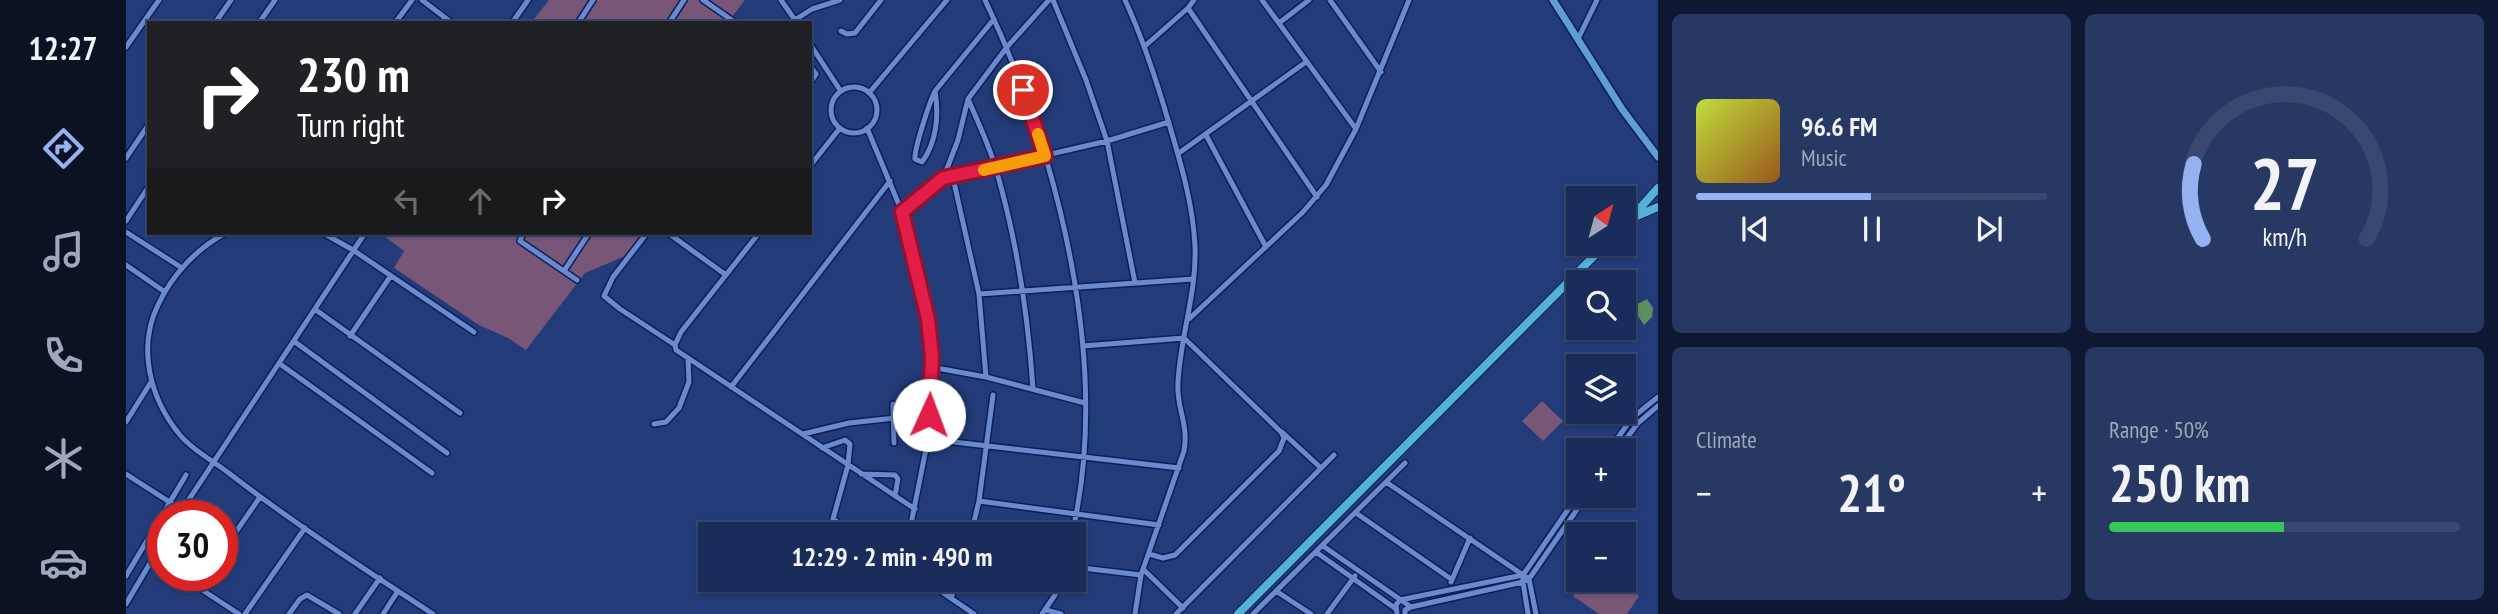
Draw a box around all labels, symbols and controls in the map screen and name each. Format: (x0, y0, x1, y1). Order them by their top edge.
text: 12:27 (28, 27, 98, 69)
text: 230 m (297, 42, 410, 106)
icon: right (182, 49, 273, 140)
pin (993, 60, 1053, 120)
icon: arrive (1004, 71, 1042, 109)
text: Turn right (297, 104, 405, 146)
text: 96.6 FM (1801, 110, 1877, 143)
icon: directions (39, 124, 88, 173)
text: 27 (2250, 136, 2319, 230)
text: Music (1801, 143, 1847, 172)
icon: left (388, 182, 426, 220)
icon: ahead (461, 182, 499, 220)
icon: right (534, 182, 572, 220)
north arrow (1566, 186, 1636, 256)
map controls (1566, 186, 1636, 592)
icon: previous (1736, 210, 1774, 248)
icon: pause (1853, 210, 1891, 248)
icon: next (1970, 210, 2008, 248)
text: km/h (2262, 221, 2307, 253)
icon: music (39, 227, 88, 276)
button: search (1566, 270, 1636, 340)
icon: phone (39, 331, 88, 380)
button: layers (1566, 354, 1636, 424)
position arrow (892, 378, 966, 452)
text: Range · 50% (2109, 415, 2209, 444)
text: Climate (1696, 425, 1757, 454)
icon: climate (39, 434, 88, 483)
button: + (1566, 438, 1636, 508)
text: 250 km (2109, 449, 2250, 516)
text: 21° (1837, 459, 1906, 526)
text: − (1696, 468, 1712, 517)
text: + (2031, 468, 2047, 517)
speed limit sign: 30 (147, 500, 238, 591)
button: − (1566, 522, 1636, 592)
icon: car (39, 538, 88, 587)
text: 12:29 · 2 min · 490 m (792, 540, 992, 573)

